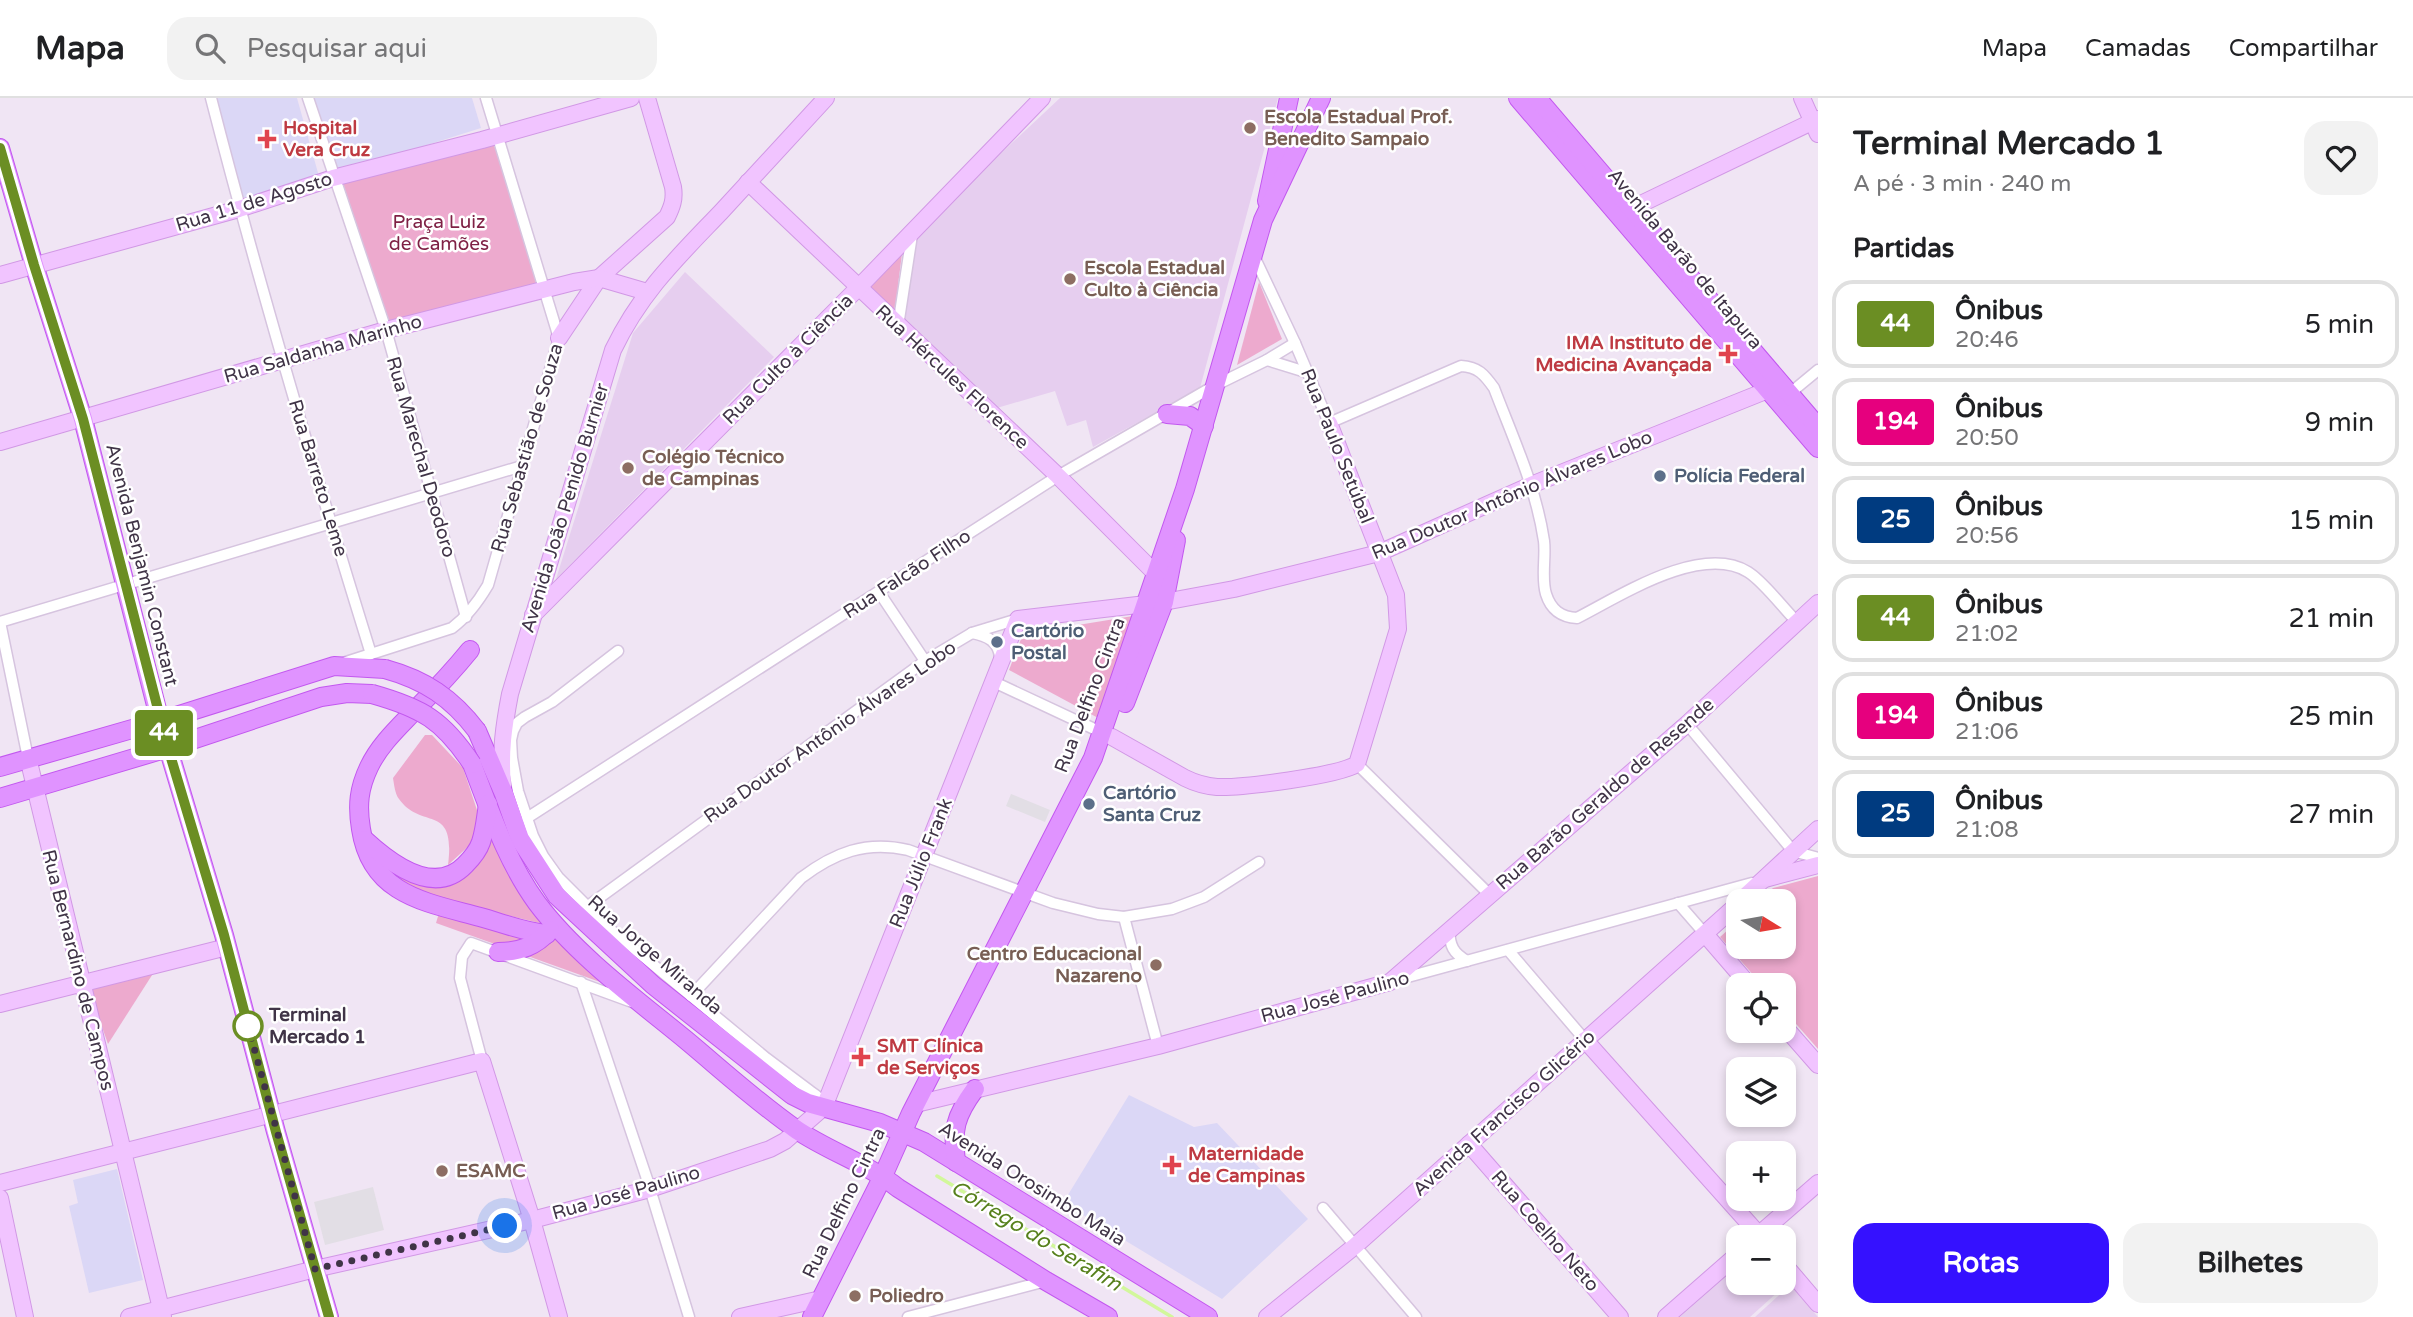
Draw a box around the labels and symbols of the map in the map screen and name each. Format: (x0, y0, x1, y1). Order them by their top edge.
place label: Escola Estadual Prof. Benedito Sampaio (1264, 106, 1453, 151)
place label: Hospital Vera Cruz (283, 117, 371, 161)
marker: Escola Estadual Prof. Benedito Sampaio (1242, 120, 1258, 136)
marker: Hospital Vera Cruz (257, 129, 277, 149)
street label: Avenida Barão de Itapura (1603, 164, 1767, 354)
street label: Rua 11 de Agosto (173, 168, 335, 236)
park label: Praça Luiz de Camões (389, 211, 489, 255)
place label: Escola Estadual Culto à Ciência (1084, 257, 1225, 301)
marker: Escola Estadual Culto à Ciência (1062, 271, 1078, 287)
street label: Rua Culto à Ciência (718, 289, 858, 429)
street label: Rua Hércules Florence (871, 300, 1033, 454)
street label: Rua Saldanha Marinho (221, 310, 425, 388)
place label: IMA Instituto de Medicina Avançada (1535, 332, 1712, 377)
street label: Rua Sebastião de Souza (487, 341, 567, 555)
marker: IMA Instituto de Medicina Avançada (1718, 344, 1738, 364)
street label: Rua Marechal Deodoro (382, 354, 460, 560)
street label: Rua Paulo Setúbal (1296, 365, 1378, 527)
street label: Avenida João Penido Burnier (516, 380, 614, 635)
street label: Rua Barreto Leme (284, 397, 352, 559)
street label: Rua Doutor Antônio Álvares Lobo (1368, 425, 1656, 564)
street label: Avenida Benjamin Constant (101, 441, 183, 689)
place label: Colégio Técnico de Campinas (642, 446, 784, 491)
marker: Colégio Técnico de Campinas (620, 460, 636, 476)
place label: Polícia Federal (1674, 465, 1805, 487)
marker: Polícia Federal (1652, 468, 1668, 484)
street label: Rua Falcão Filho (839, 525, 975, 623)
street label: Rua Delfino Cintra (1050, 614, 1130, 776)
place label: Cartório Postal (1011, 620, 1084, 664)
marker: Cartório Postal (989, 634, 1005, 650)
street label: Rua Doutor Antônio Álvares Lobo (699, 635, 960, 828)
street label: Rua Barão Geraldo de Resende (1492, 693, 1718, 895)
line badge: 44 (132, 710, 196, 756)
place label: Cartório Santa Cruz (1103, 782, 1202, 826)
street label: Rua Júlio Frank (885, 795, 957, 931)
marker: Cartório Santa Cruz (1081, 796, 1097, 812)
street label: Rua Bernardino de Campos (37, 847, 119, 1093)
north arrow (1726, 889, 1796, 959)
street label: Rua Jorge Miranda (583, 891, 727, 1019)
place label: Centro Educacional Nazareno (967, 943, 1142, 987)
marker: Centro Educacional Nazareno (1148, 957, 1164, 973)
street label: Rua José Paulino (1258, 967, 1412, 1027)
place label: Terminal Mercado 1 (268, 1004, 366, 1048)
marker: Terminal Mercado 1 (233, 1011, 263, 1041)
street label: Avenida Francisco Glicério (1408, 1025, 1600, 1201)
place label: SMT Clínica de Serviços (877, 1035, 983, 1080)
marker: SMT Clínica de Serviços (851, 1047, 871, 1067)
street label: Avenida Orosimbo Maia (935, 1117, 1129, 1251)
street label: Rua Delfino Cintra (798, 1124, 890, 1282)
place label: Maternidade de Campinas (1188, 1143, 1305, 1188)
marker: Maternidade de Campinas (1162, 1155, 1182, 1175)
place label: ESAMC (456, 1160, 526, 1182)
street label: Rua José Paulino (549, 1161, 703, 1225)
marker: ESAMC (434, 1163, 450, 1179)
street label: Rua Coelho Neto (1486, 1166, 1604, 1296)
water label: Córrego do Serafim (946, 1175, 1126, 1297)
your location (487, 1208, 522, 1243)
place label: Poliedro (869, 1285, 944, 1307)
marker: Poliedro (847, 1288, 863, 1304)

